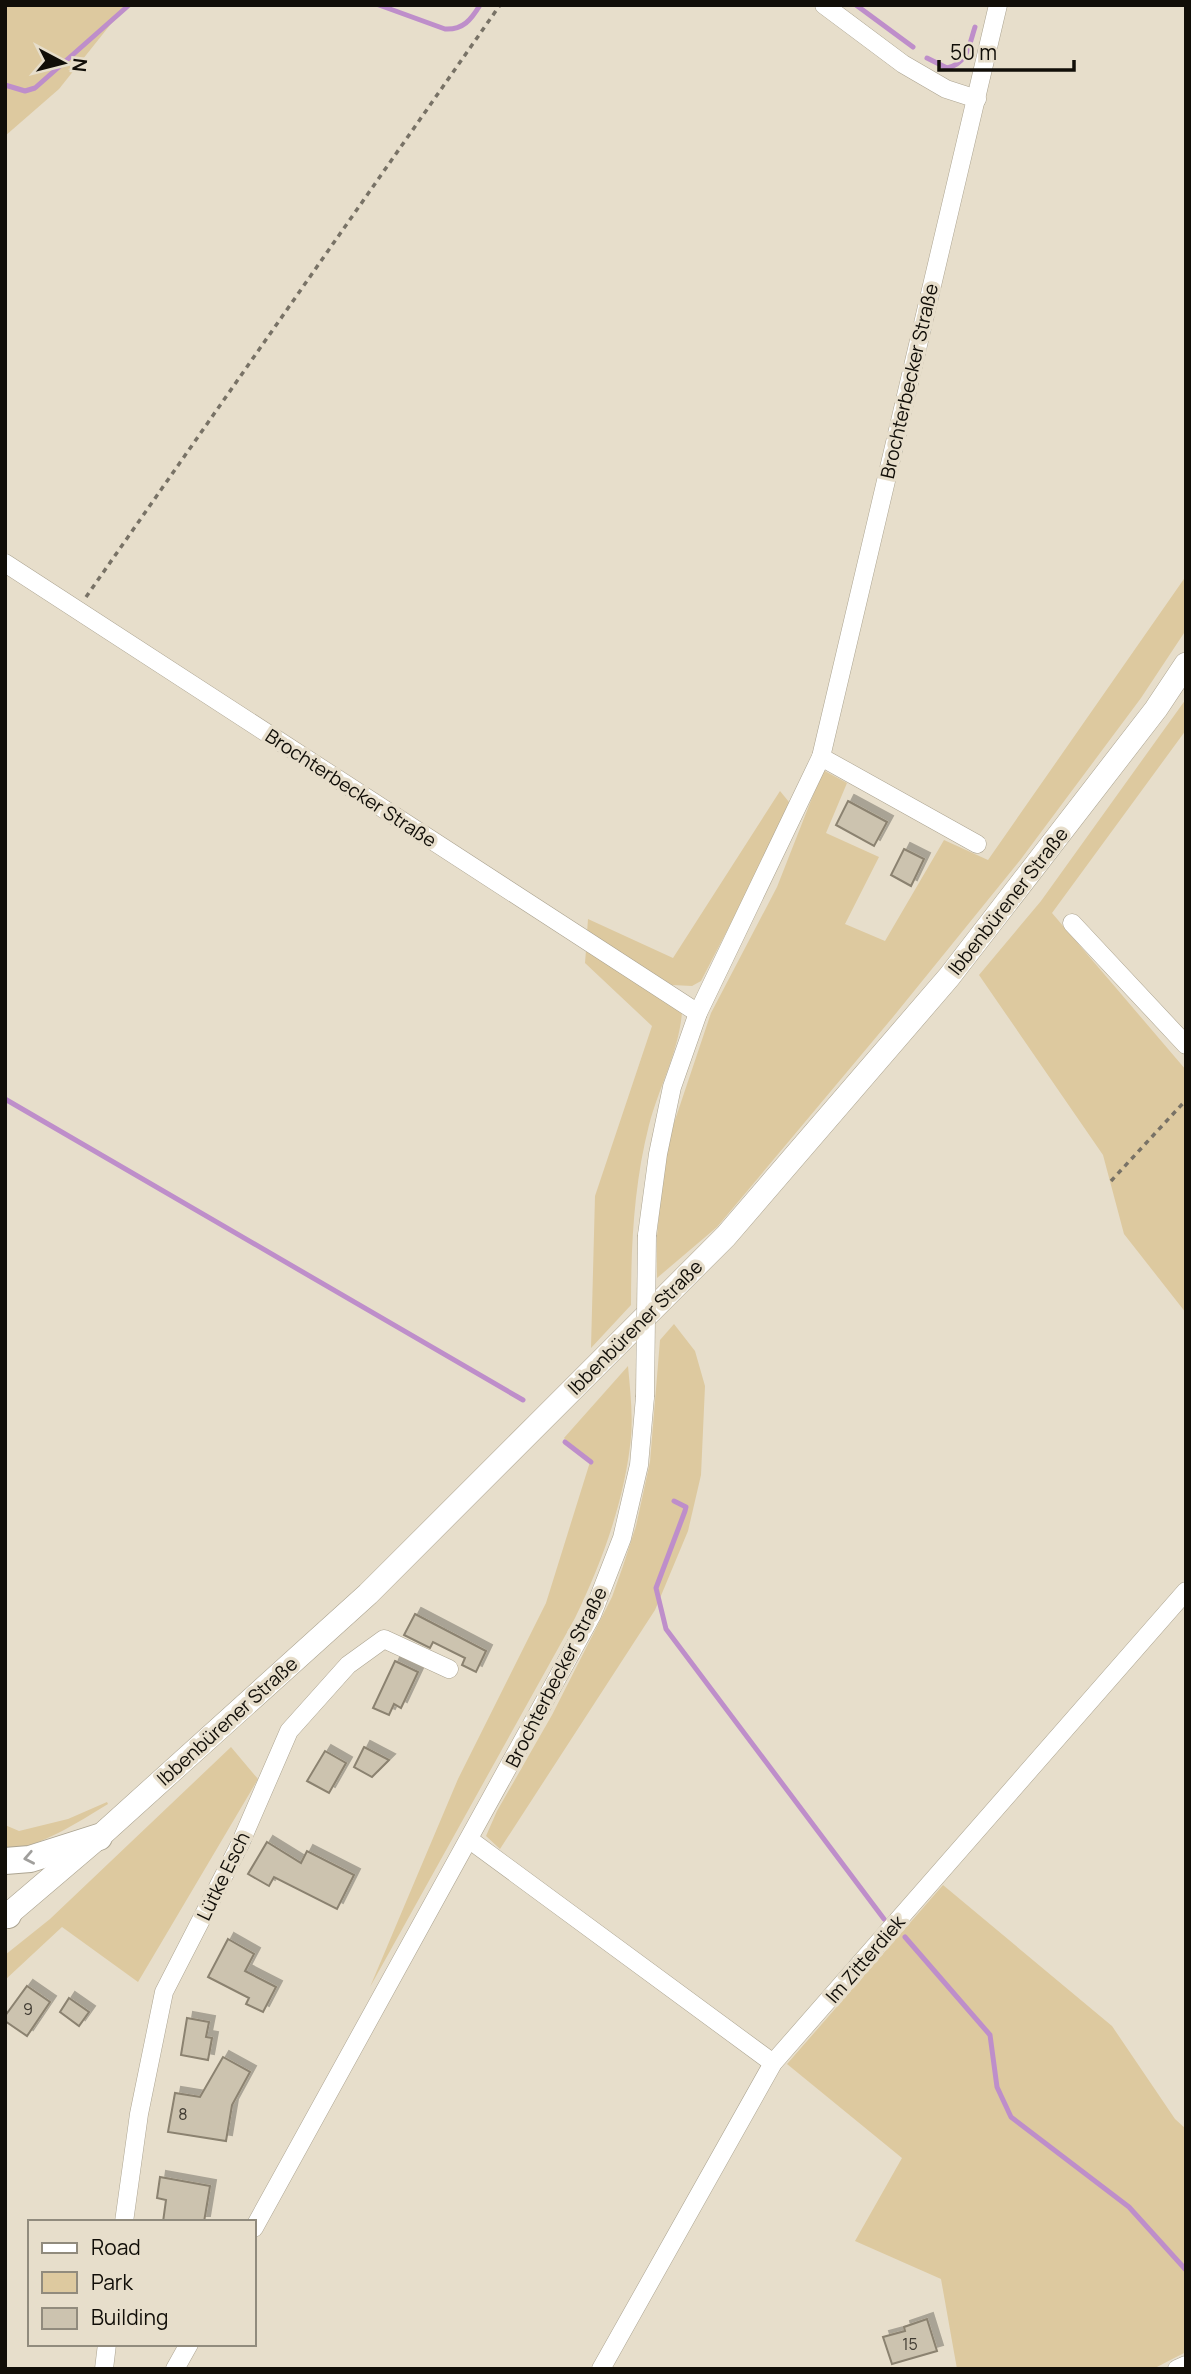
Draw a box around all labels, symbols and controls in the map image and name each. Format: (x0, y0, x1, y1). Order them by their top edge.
north arrow (28, 28, 98, 98)
scale bar (939, 28, 1074, 72)
text: 50 m (950, 38, 997, 66)
text: N (66, 57, 94, 73)
street label: Brochterbecker Straße (874, 281, 944, 481)
street label: Brochterbecker Straße (260, 723, 442, 853)
street label: Ibbenbürener Straße (942, 822, 1074, 980)
street label: Ibbenbürener Straße (562, 1254, 708, 1400)
street label: Brochterbecker Straße (499, 1582, 613, 1772)
street label: Ibbenbürener Straße (151, 1651, 303, 1791)
street label: Lütke Esch (190, 1827, 256, 1925)
one-way arrow (23, 1850, 35, 1865)
street label: Im Zitterdiek (820, 1909, 911, 2008)
house number: 9 (23, 1998, 33, 2020)
house number: 8 (178, 2103, 188, 2125)
legend (28, 2220, 256, 2346)
text: Road (91, 2233, 141, 2261)
text: Park (91, 2268, 133, 2296)
text: Building (91, 2303, 168, 2331)
house number: 15 (902, 2333, 918, 2355)

